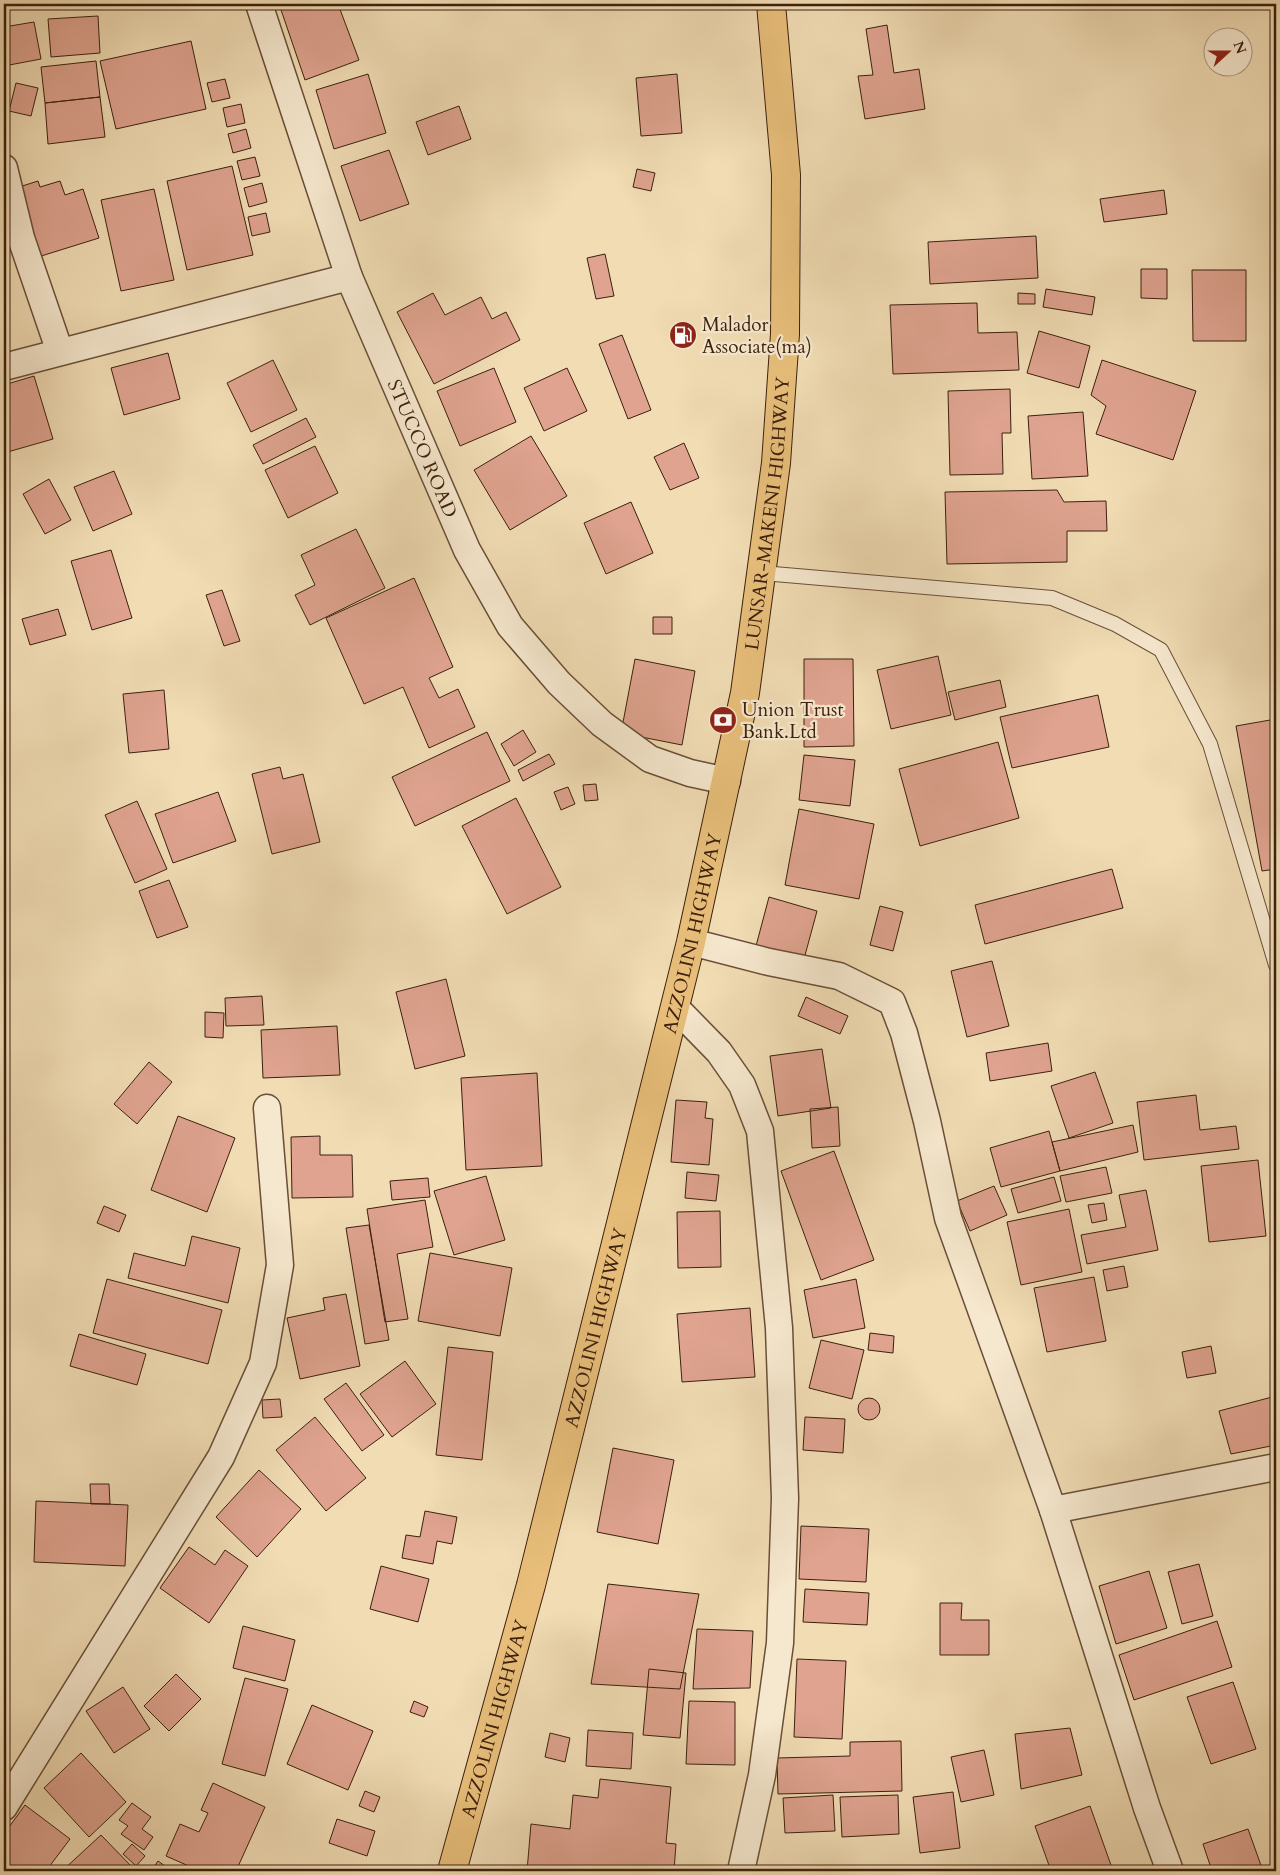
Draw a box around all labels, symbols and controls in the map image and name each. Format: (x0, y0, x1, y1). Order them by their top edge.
north arrow (1202, 28, 1252, 78)
text: N (1229, 38, 1251, 57)
place label: Malador Associate(ma) (702, 312, 812, 360)
fuel station icon: Malador Associate(ma) (668, 320, 698, 350)
street label: STUCCO ROAD (381, 375, 463, 522)
street label: LUNSAR-MAKENI HIGHWAY (739, 375, 796, 652)
place label: Union Trust Bank.Ltd (742, 697, 843, 745)
bank icon: Union Trust Bank.Ltd (708, 705, 738, 735)
street label: AZZOLINI HIGHWAY (657, 830, 728, 1036)
street label: AZZOLINI HIGHWAY (559, 1224, 634, 1430)
street label: AZZOLINI HIGHWAY (455, 1616, 535, 1821)

